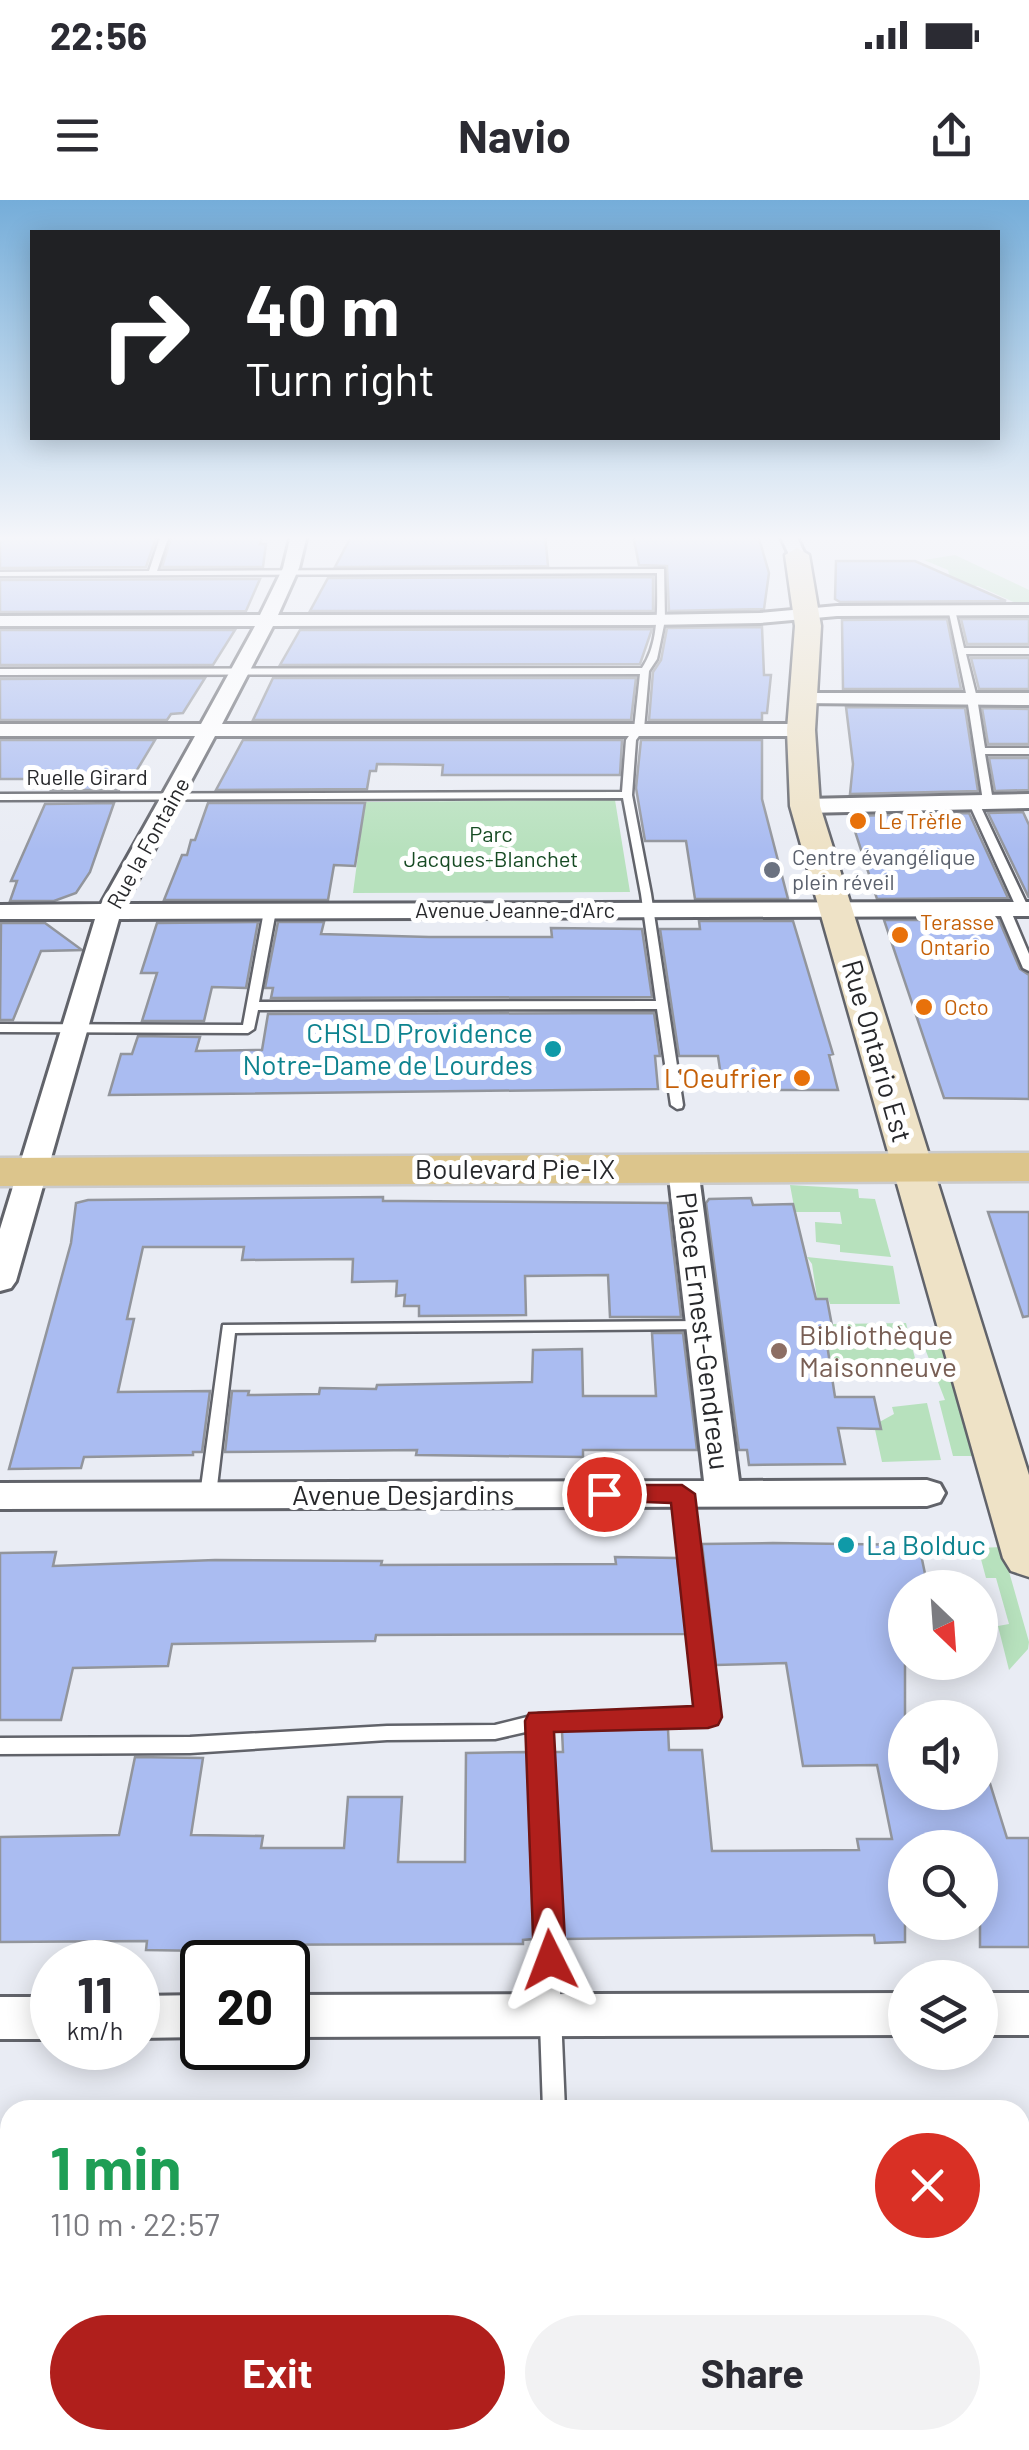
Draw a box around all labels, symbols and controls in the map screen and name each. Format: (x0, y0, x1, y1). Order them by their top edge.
text: 22:56 (50, 12, 147, 58)
icon: menu (50, 108, 105, 163)
text: Navio (458, 108, 571, 162)
icon: share (924, 108, 979, 163)
text: 40 m (245, 266, 400, 350)
icon: right (80, 270, 210, 400)
text: Turn right (245, 351, 435, 405)
street label: Ruelle Girard (26, 763, 148, 789)
street label: Rue la Fontaine (100, 772, 194, 913)
place label: Le Trèfle (878, 807, 962, 833)
marker: Le Trèfle (847, 810, 869, 832)
park label: Parc Jacques-Blanchet (404, 820, 578, 871)
place label: Centre évangélique plein réveil (792, 843, 976, 894)
marker: Centre évangélique plein réveil (761, 859, 783, 881)
street label: Avenue Jeanne-d'Arc (415, 896, 615, 922)
place label: Terasse Ontario (920, 908, 994, 959)
marker: Terasse Ontario (889, 924, 911, 946)
street label: Rue Ontario Est (836, 955, 920, 1146)
place label: Octo (944, 993, 989, 1019)
marker: Octo (913, 996, 935, 1018)
place label: CHSLD Providence Notre-Dame de Lourdes (242, 1015, 533, 1081)
marker: CHSLD Providence Notre-Dame de Lourdes (542, 1038, 564, 1060)
place label: L'Oeufrier (664, 1060, 782, 1094)
marker: L'Oeufrier (791, 1067, 813, 1089)
street label: Boulevard Pie-IX (415, 1151, 615, 1185)
street label: Place Ernest-Gendreau (670, 1190, 738, 1472)
place label: Bibliothèque Maisonneuve (799, 1317, 957, 1383)
marker: Bibliothèque Maisonneuve (768, 1340, 790, 1362)
pin (562, 1452, 647, 1537)
icon: arrive (577, 1467, 632, 1522)
street label: Avenue Desjardins (292, 1477, 514, 1511)
place label: La Bolduc (866, 1527, 986, 1561)
marker: La Bolduc (835, 1534, 857, 1556)
north arrow (888, 1570, 998, 1680)
map controls (888, 1570, 998, 2070)
button: sound (888, 1700, 998, 1810)
button: search (888, 1830, 998, 1940)
position arrow (498, 1908, 602, 2012)
speed limit sign: 20 (180, 1940, 310, 2070)
button: layers (888, 1960, 998, 2070)
text: 11 (77, 1963, 113, 2023)
text: km/h (67, 2015, 123, 2045)
text: 1 min (50, 2130, 181, 2202)
button: close (875, 2133, 980, 2238)
text: 110 m · 22:57 (50, 2204, 220, 2242)
button: Exit (50, 2315, 505, 2430)
button: Share (525, 2315, 980, 2430)

